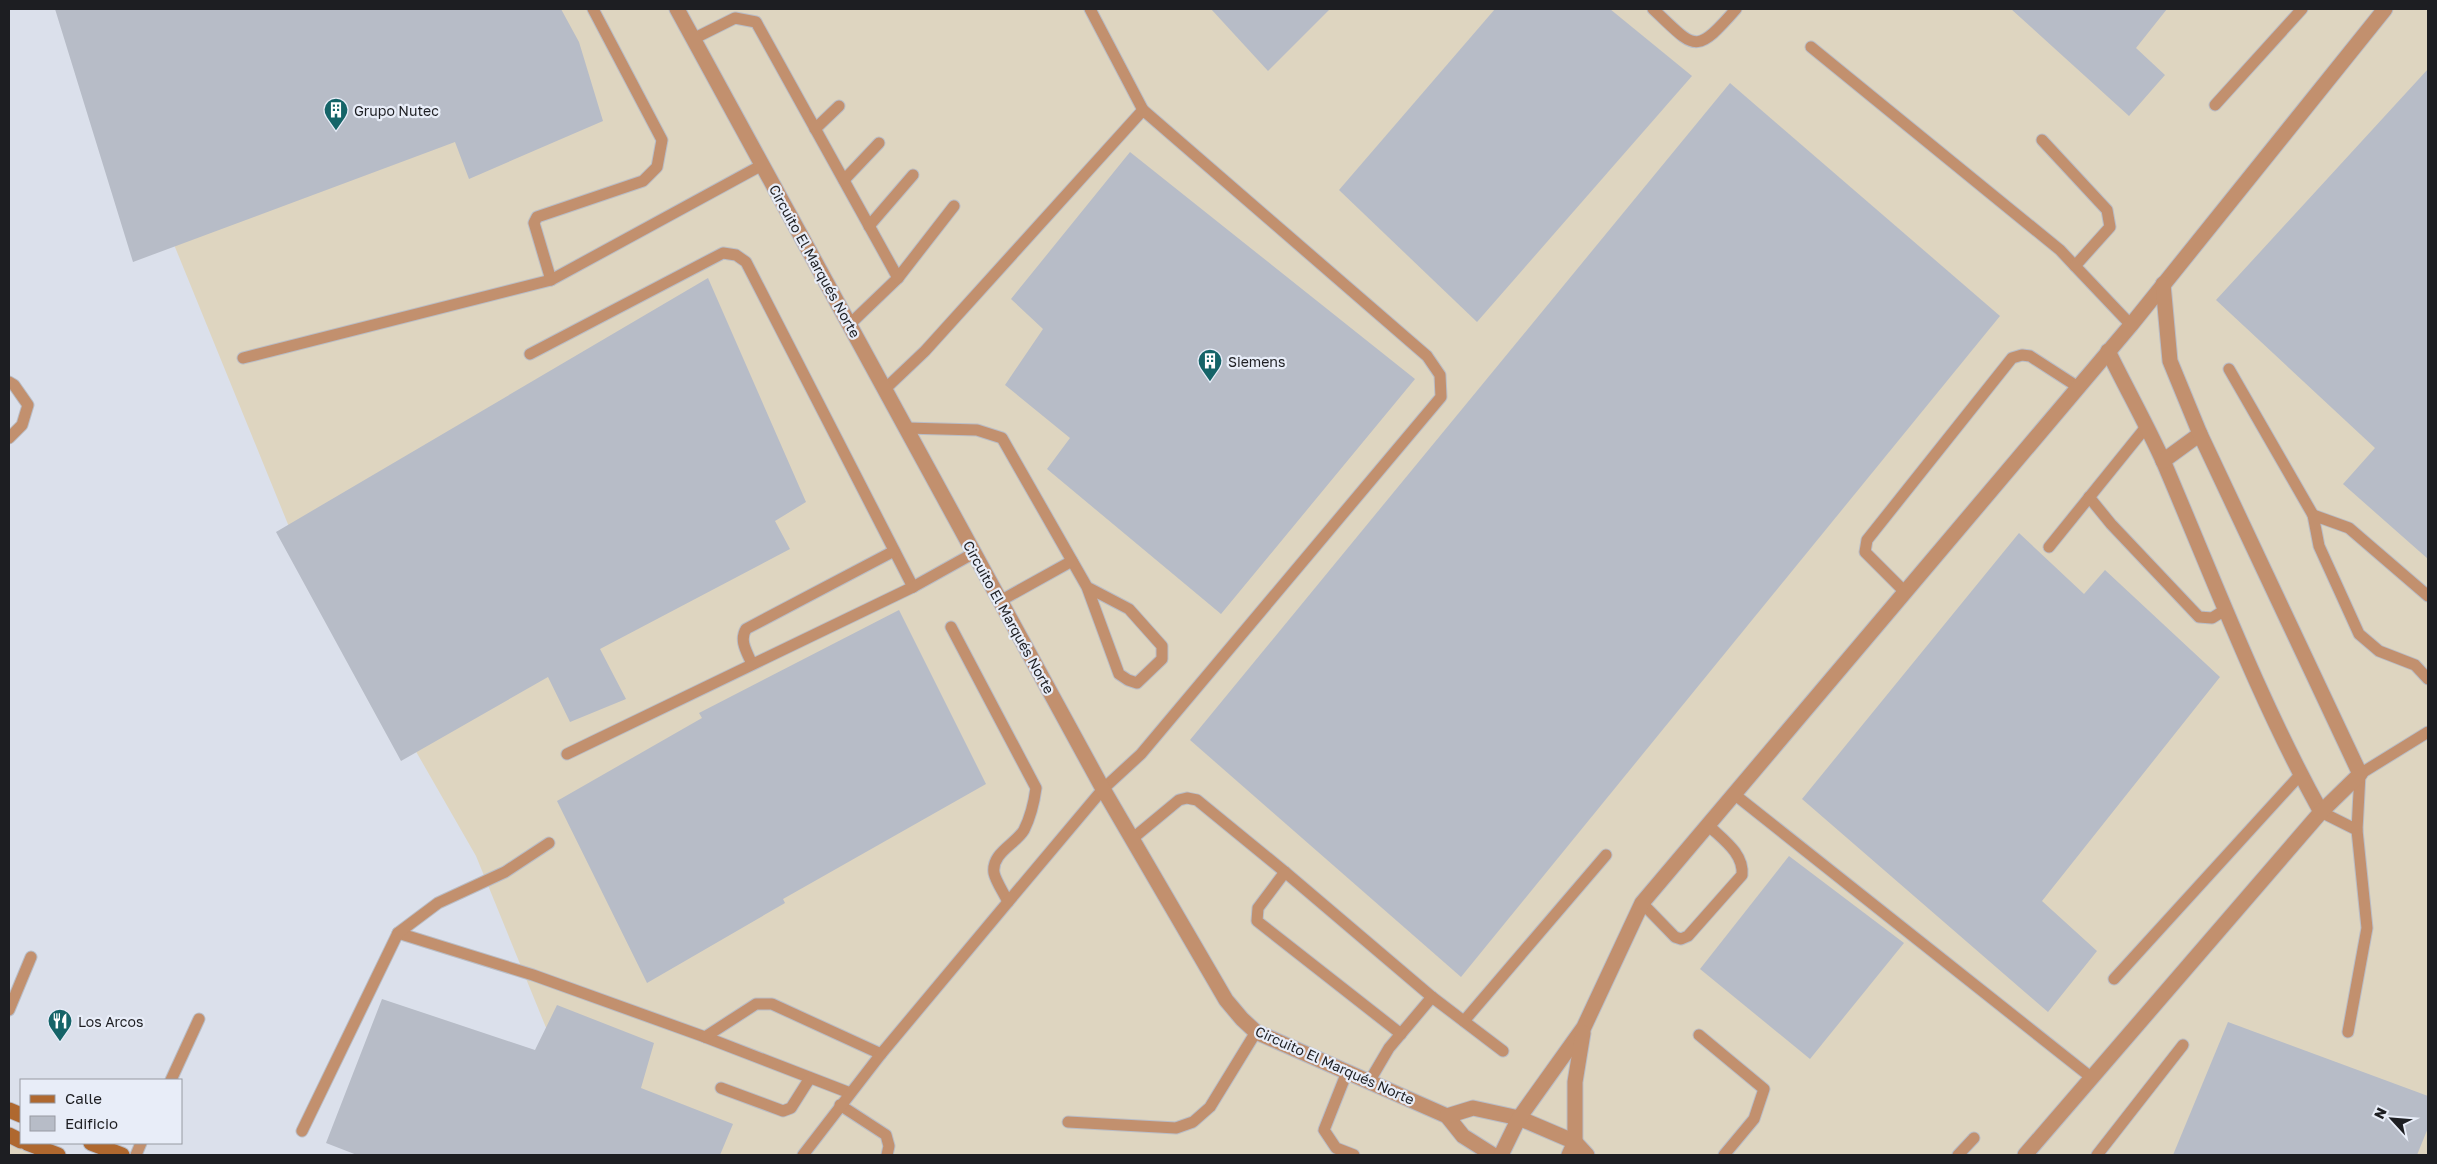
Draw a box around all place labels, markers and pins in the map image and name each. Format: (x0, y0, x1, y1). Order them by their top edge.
building icon: Grupo Nutec (323, 97, 349, 131)
place label: Grupo Nutec (354, 102, 439, 119)
building icon: Siemens (1197, 348, 1223, 382)
place label: Siemens (1228, 353, 1285, 370)
restaurant icon: Los Arcos (47, 1008, 73, 1042)
place label: Los Arcos (78, 1013, 143, 1030)

